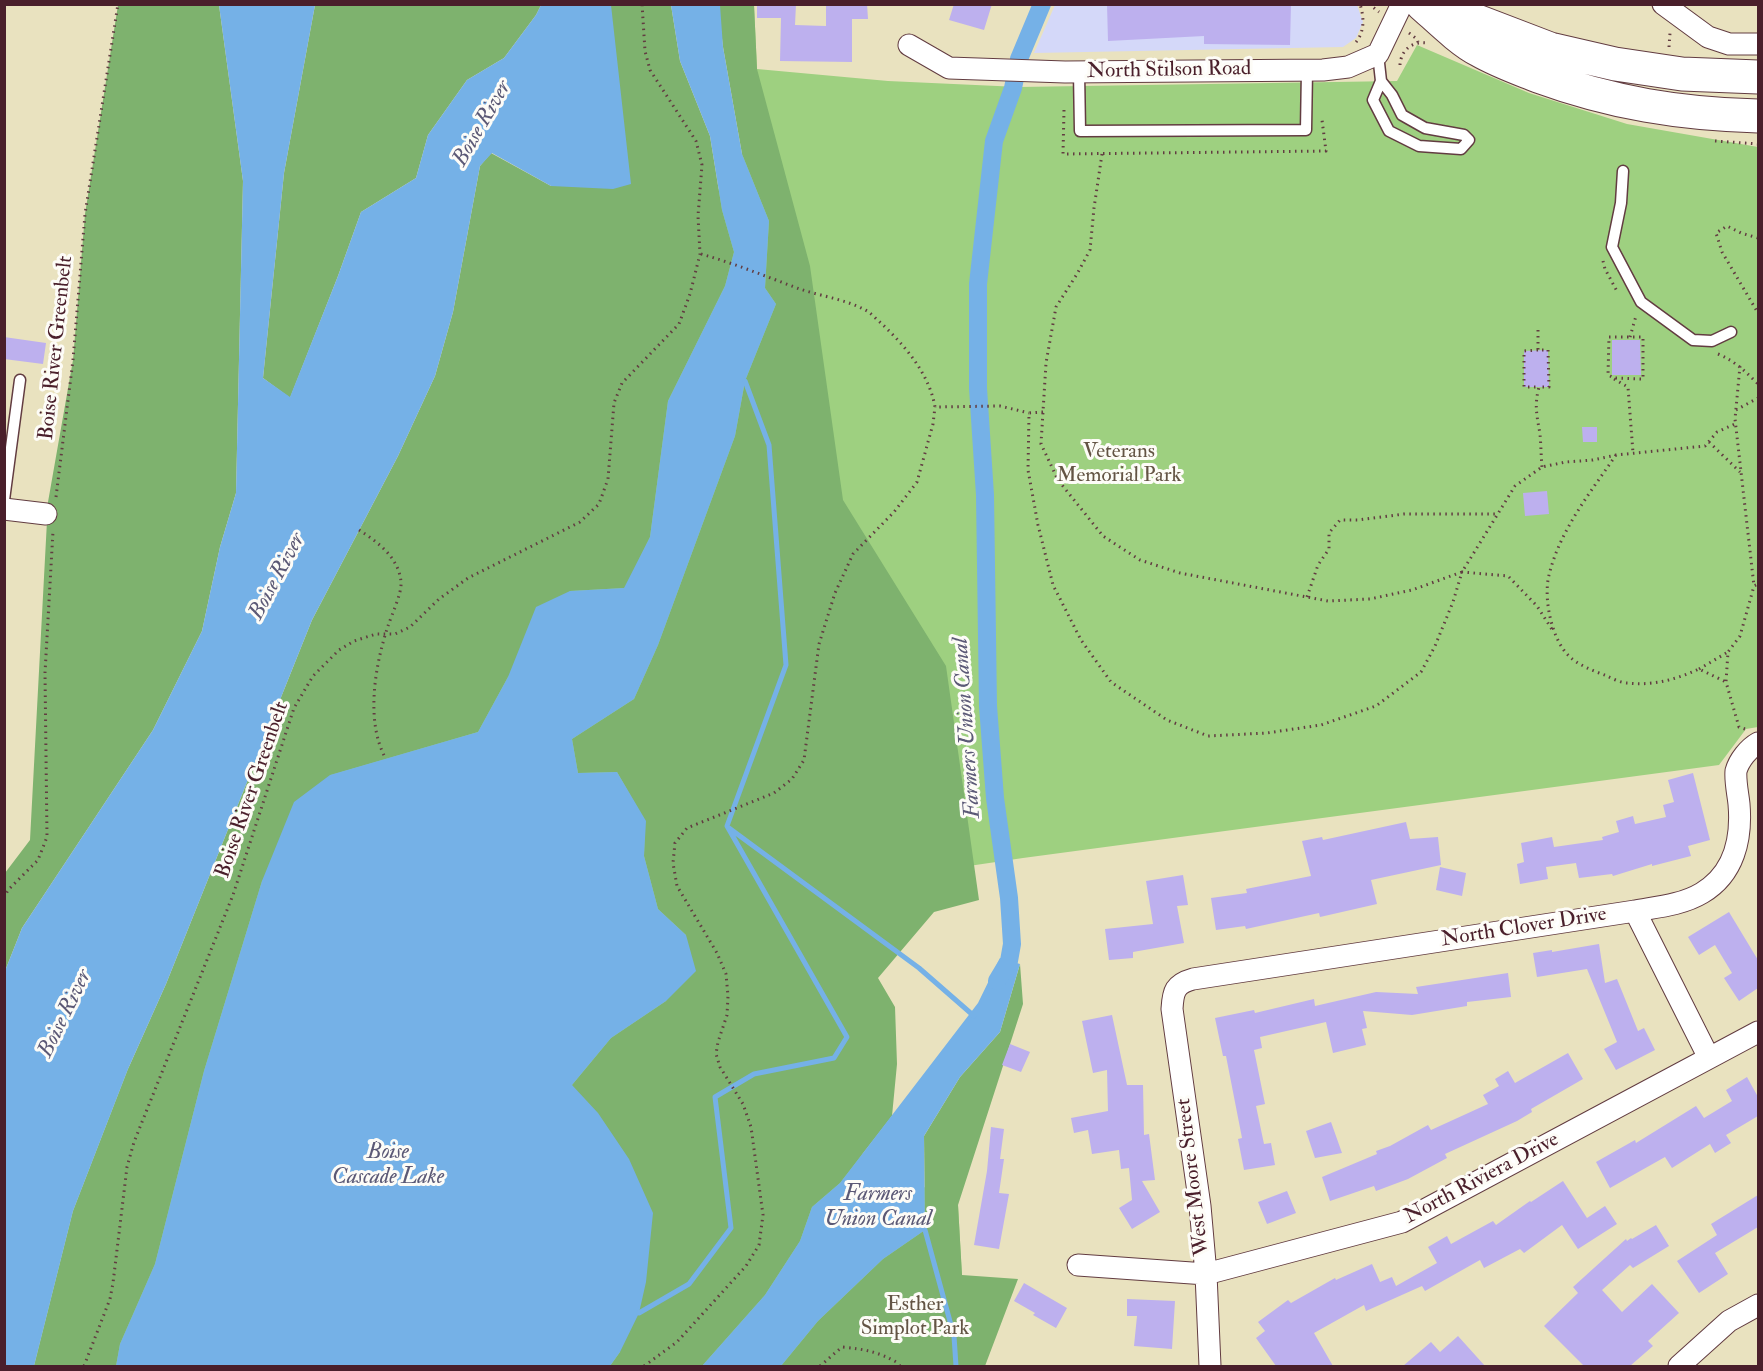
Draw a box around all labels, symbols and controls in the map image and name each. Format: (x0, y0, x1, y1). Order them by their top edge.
street label: North Stilson Road (1087, 57, 1251, 85)
water label: Boise River (448, 77, 518, 171)
street label: Boise River Greenbelt (35, 255, 79, 441)
park label: Veterans Memorial Park (1056, 439, 1182, 489)
water label: Boise River (244, 529, 312, 625)
water label: Farmers Union Canal (949, 637, 987, 819)
street label: Boise River Greenbelt (211, 698, 295, 882)
street label: North Clover Drive (1440, 902, 1608, 954)
water label: Boise River (33, 966, 99, 1062)
street label: West Moore Street (1172, 1097, 1216, 1257)
street label: North Riviera Drive (1400, 1128, 1564, 1230)
water label: Boise Cascade Lake (332, 1140, 444, 1192)
water label: Farmers Union Canal (824, 1182, 932, 1234)
park label: Esther Simplot Park (861, 1292, 969, 1342)

